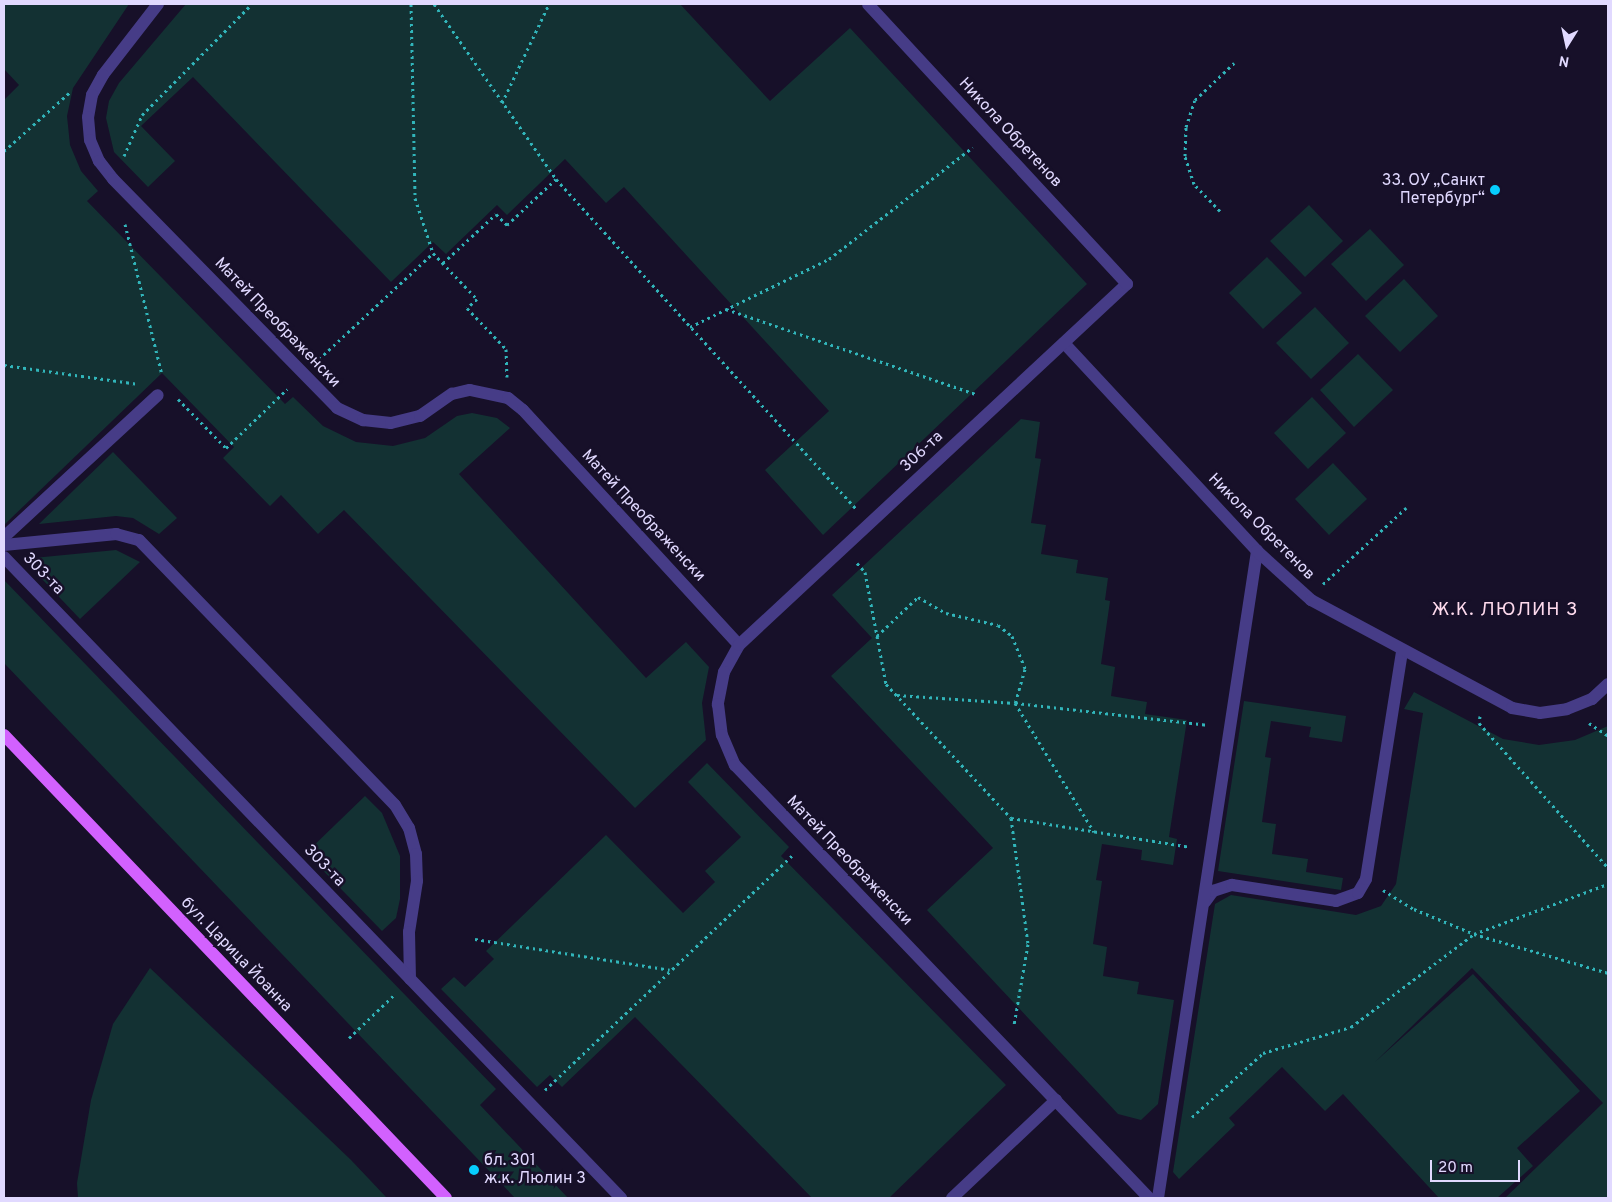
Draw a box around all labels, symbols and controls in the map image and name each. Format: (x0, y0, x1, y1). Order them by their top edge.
north arrow (1542, 20, 1592, 70)
text: N (1558, 51, 1571, 70)
street label: Никола Обретенов (954, 74, 1066, 192)
place label: 33. ОУ „Санкт Петербург“ (1381, 171, 1485, 209)
marker: 33. ОУ „Санкт Петербург“ (1489, 184, 1501, 196)
street label: Матей Преображенски (210, 254, 344, 392)
street label: 306-та (897, 427, 947, 477)
street label: Матей Преображенски (577, 446, 709, 586)
street label: Никола Обретенов (1204, 470, 1318, 584)
street label: 303-та (18, 549, 68, 599)
district label: Ж.К. ЛЮЛИН 3 (1430, 600, 1580, 622)
street label: Матей Преображенски (782, 792, 916, 930)
street label: 303-та (299, 841, 349, 891)
street label: бул. Царица Йоанна (176, 894, 296, 1016)
scale bar (1432, 1150, 1522, 1182)
place label: бл. 301 ж.к. Люлин 3 (484, 1151, 586, 1189)
text: 20 m (1438, 1159, 1473, 1178)
marker: бл. 301 ж.к. Люлин 3 (468, 1164, 480, 1176)

